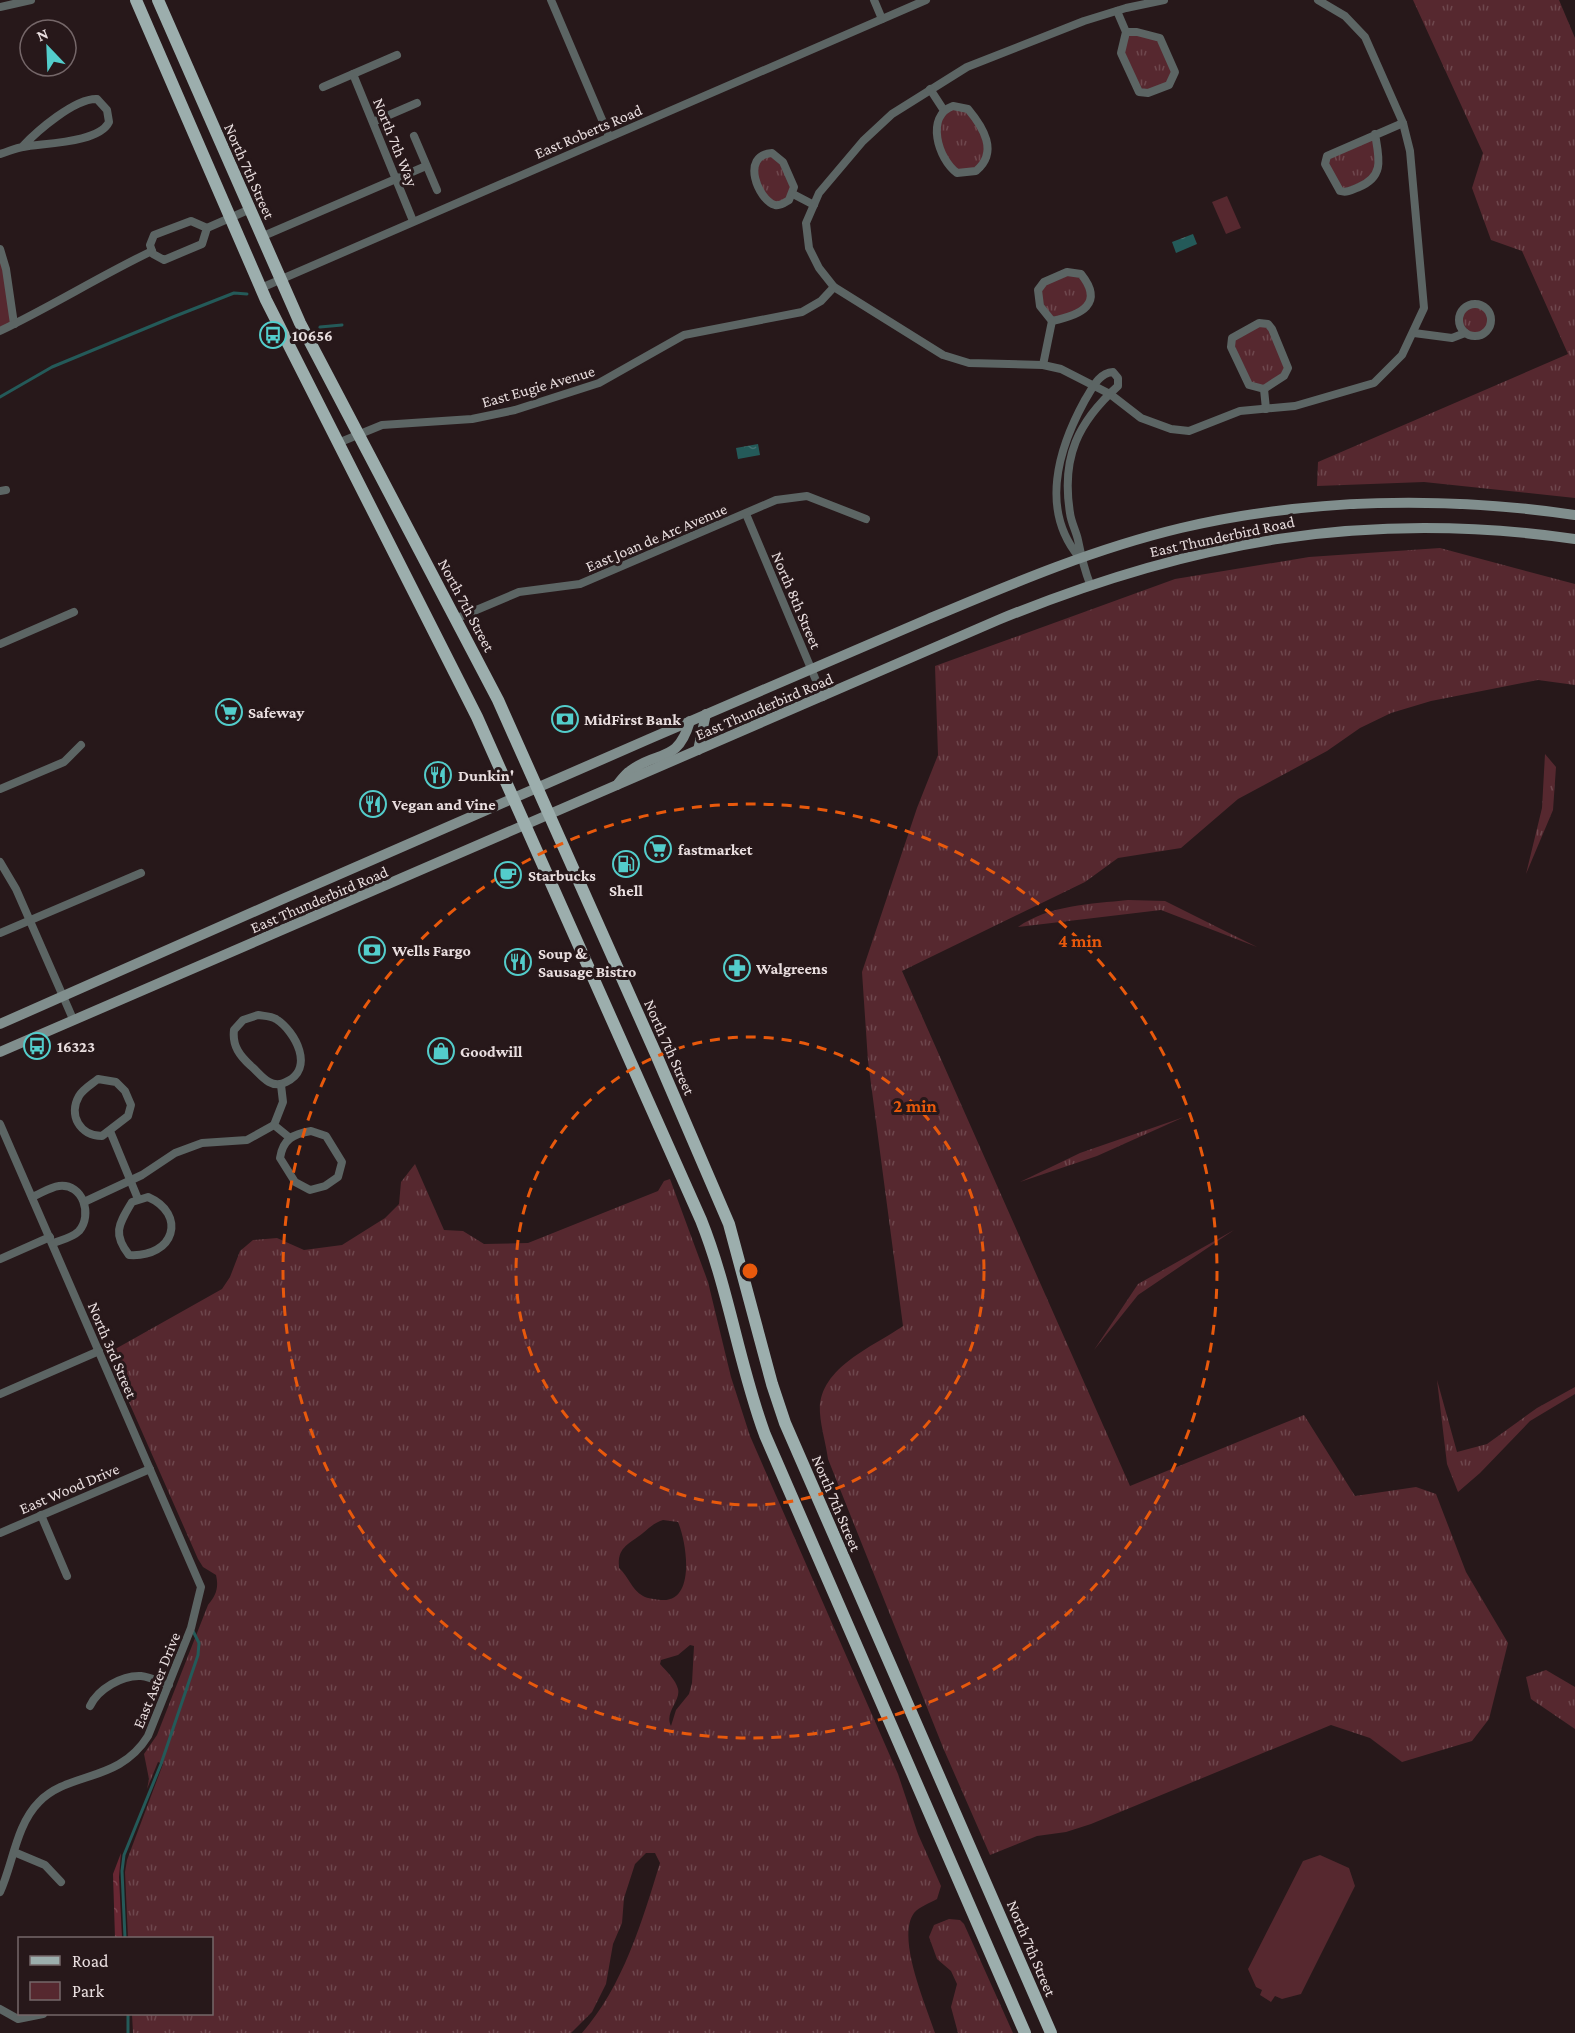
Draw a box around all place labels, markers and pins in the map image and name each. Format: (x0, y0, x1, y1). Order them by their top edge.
bus stop icon: 10656 (258, 320, 288, 350)
place label: 10656 (292, 327, 333, 344)
supermarket icon: Safeway (214, 697, 244, 727)
place label: Safeway (248, 704, 304, 721)
bank icon: MidFirst Bank (550, 704, 580, 734)
place label: MidFirst Bank (584, 711, 681, 728)
restaurant icon: Dunkin' (423, 760, 453, 790)
place label: Dunkin' (458, 767, 514, 784)
restaurant icon: Vegan and Vine (358, 789, 388, 819)
place label: Vegan and Vine (391, 796, 496, 813)
supermarket icon: fastmarket (643, 834, 673, 864)
place label: fastmarket (678, 841, 753, 858)
fuel station icon: Shell (611, 849, 641, 879)
cafe icon: Starbucks (493, 860, 523, 890)
place label: Starbucks (528, 867, 596, 884)
place label: Shell (609, 882, 643, 899)
bank icon: Wells Fargo (357, 935, 387, 965)
place label: Wells Fargo (391, 942, 471, 959)
place label: Soup & Sausage Bistro (538, 945, 636, 980)
restaurant icon: Soup & Sausage Bistro (503, 947, 533, 977)
pharmacy icon: Walgreens (722, 953, 752, 983)
place label: Walgreens (755, 960, 828, 977)
bus stop icon: 16323 (22, 1031, 52, 1061)
shop icon: Goodwill (426, 1036, 456, 1066)
place label: 16323 (57, 1038, 95, 1055)
place label: Goodwill (460, 1043, 523, 1060)
centre of rings (740, 1261, 760, 1281)

